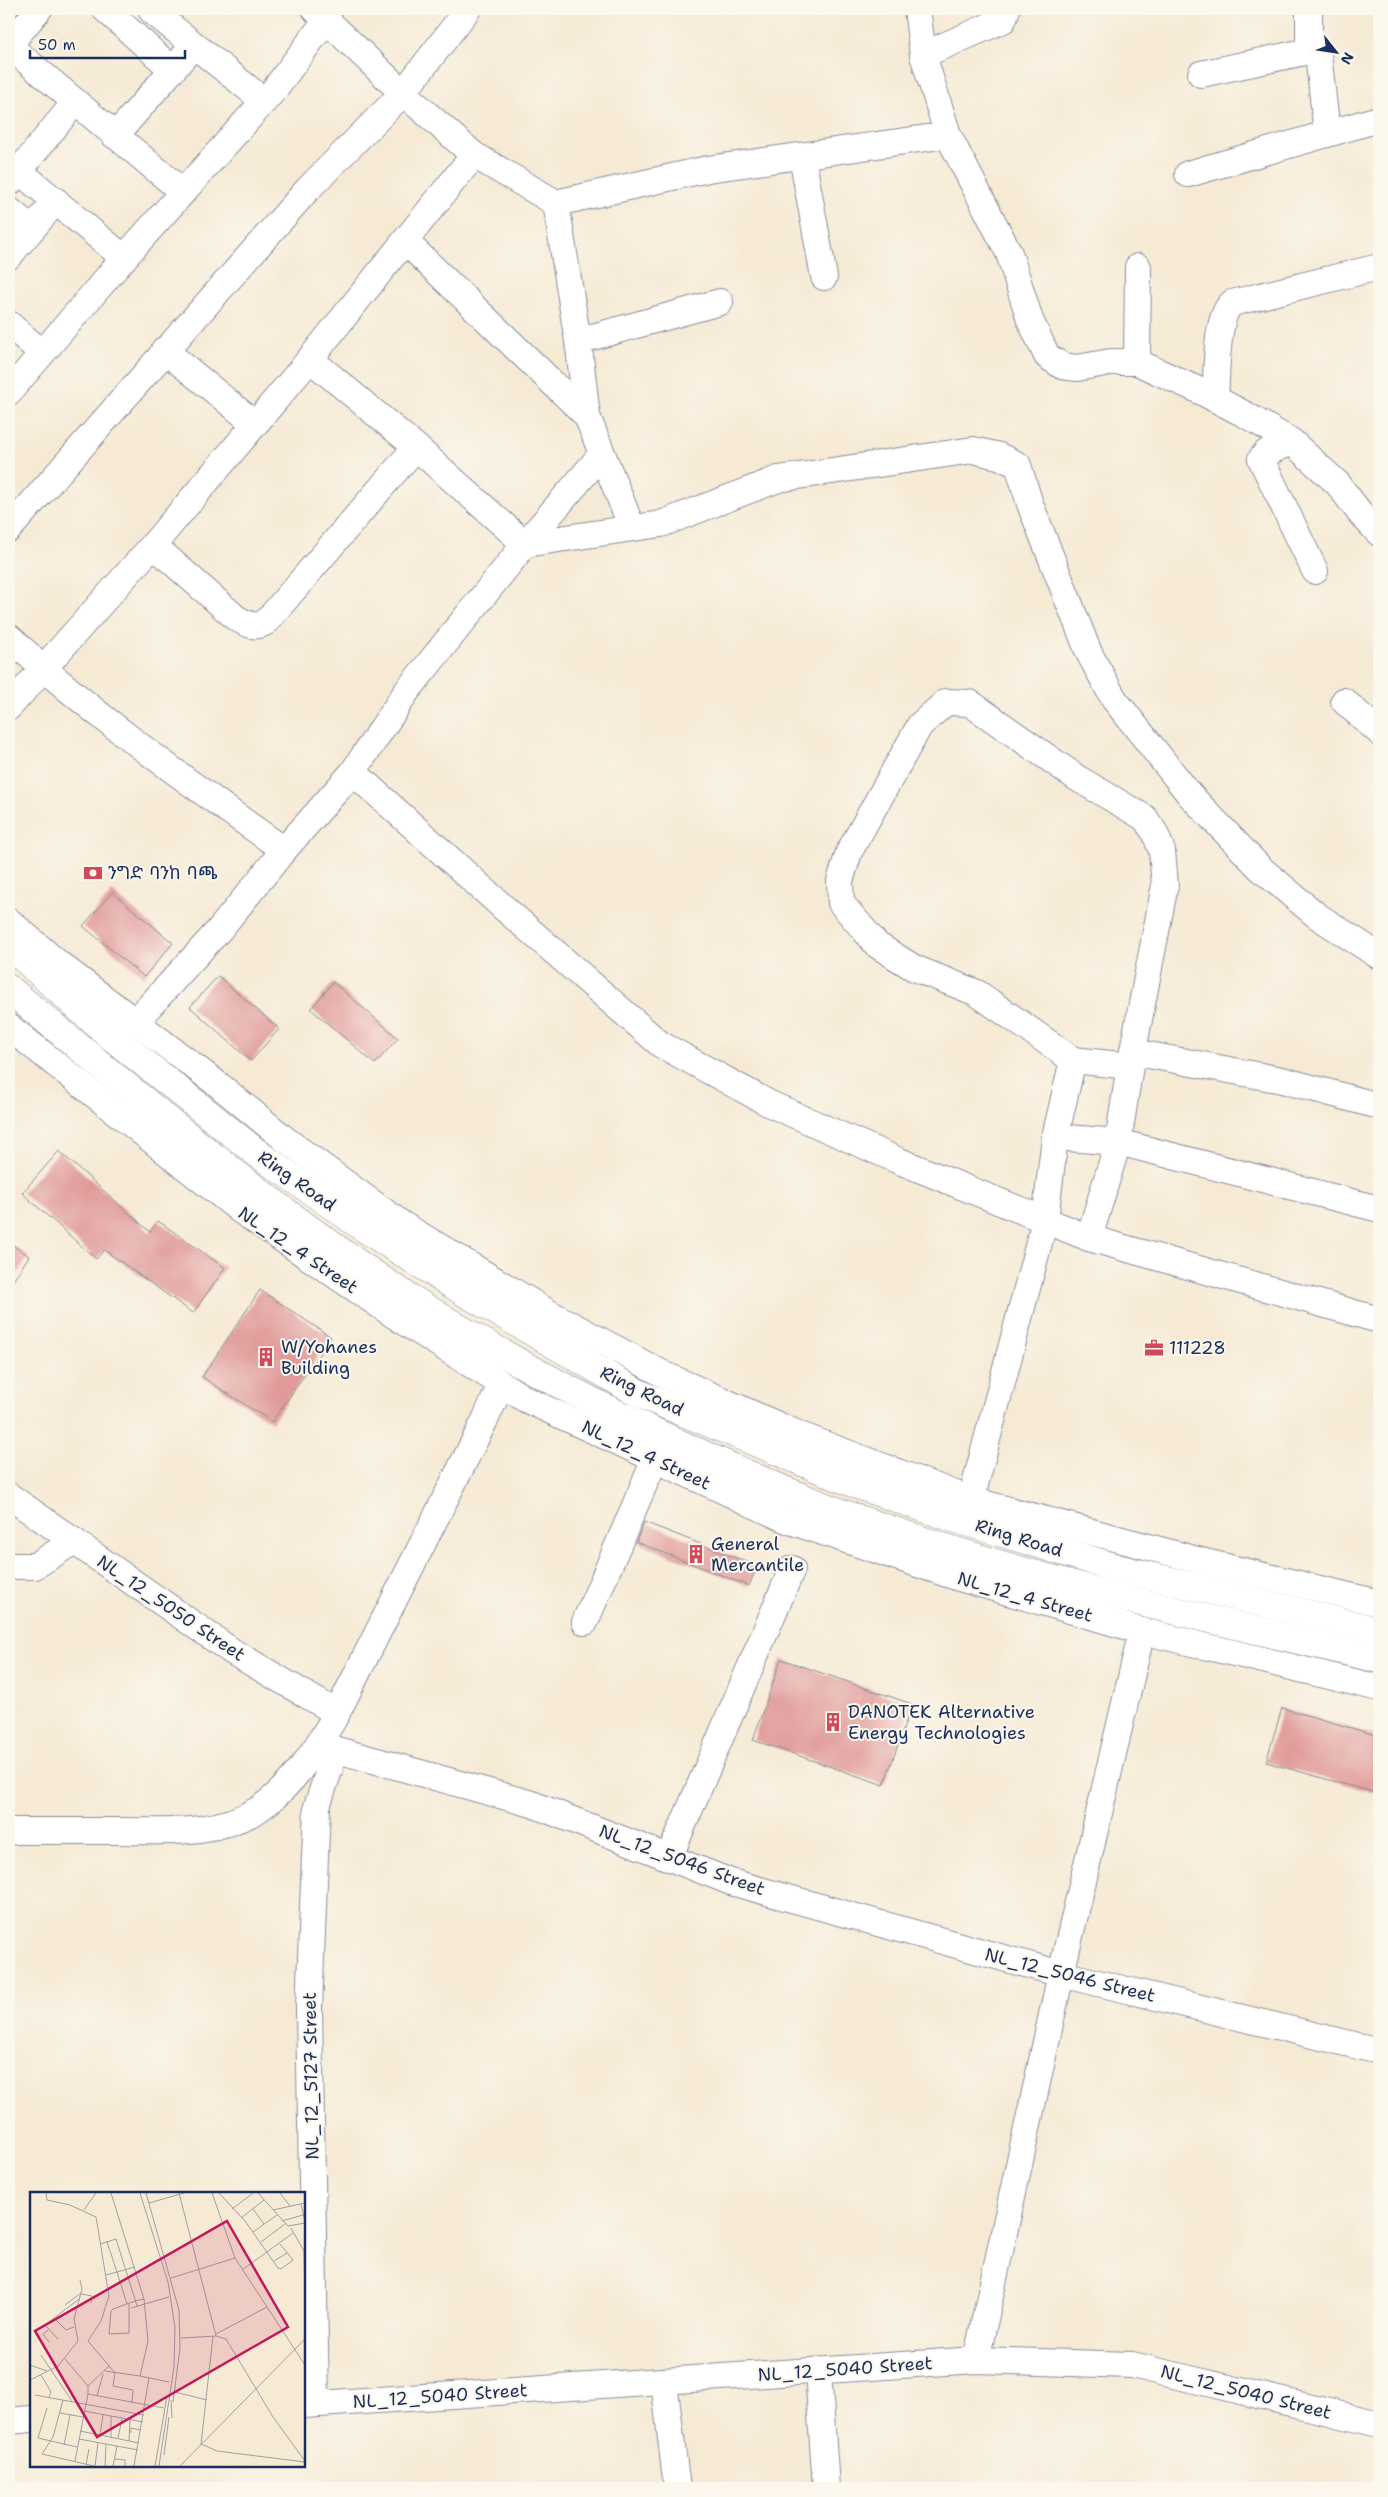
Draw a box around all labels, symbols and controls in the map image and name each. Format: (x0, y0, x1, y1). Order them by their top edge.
scale bar (30, 28, 185, 60)
north arrow (1310, 28, 1360, 78)
text: 50 m (38, 35, 76, 55)
text: N (1337, 49, 1358, 68)
place label: ንግድ ባንከ ባጫ (108, 861, 218, 885)
bank icon: ንግድ ባንከ ባጫ (82, 862, 104, 884)
street label: Ring Road (253, 1145, 341, 1217)
street label: NL_12_4 Street (233, 1201, 363, 1299)
place label: W/Yohanes Building (281, 1335, 377, 1380)
place label: 111228 (1169, 1336, 1226, 1360)
office icon: 111228 (1143, 1337, 1165, 1359)
building icon: W/Yohanes Building (255, 1346, 277, 1368)
street label: Ring Road (596, 1360, 688, 1422)
street label: NL_12_4 Street (578, 1415, 714, 1495)
street label: Ring Road (972, 1513, 1066, 1563)
place label: General Mercantile (711, 1532, 804, 1577)
building icon: General Mercantile (685, 1543, 707, 1565)
street label: NL_12_5050 Street (92, 1549, 250, 1667)
street label: NL_12_4 Street (955, 1566, 1096, 1628)
place label: DANOTEK Alternative Energy Technologies (848, 1700, 1035, 1745)
building icon: DANOTEK Alternative Energy Technologies (822, 1711, 844, 1733)
street label: NL_12_5046 Street (596, 1819, 768, 1901)
street label: NL_12_5046 Street (982, 1942, 1158, 2008)
street label: NL_12_5127 Street (298, 1992, 324, 2160)
inset map (30, 2192, 305, 2467)
street label: NL_12_5040 Street (757, 2351, 933, 2387)
street label: NL_12_5040 Street (1158, 2359, 1334, 2425)
street label: NL_12_5040 Street (352, 2378, 528, 2414)

